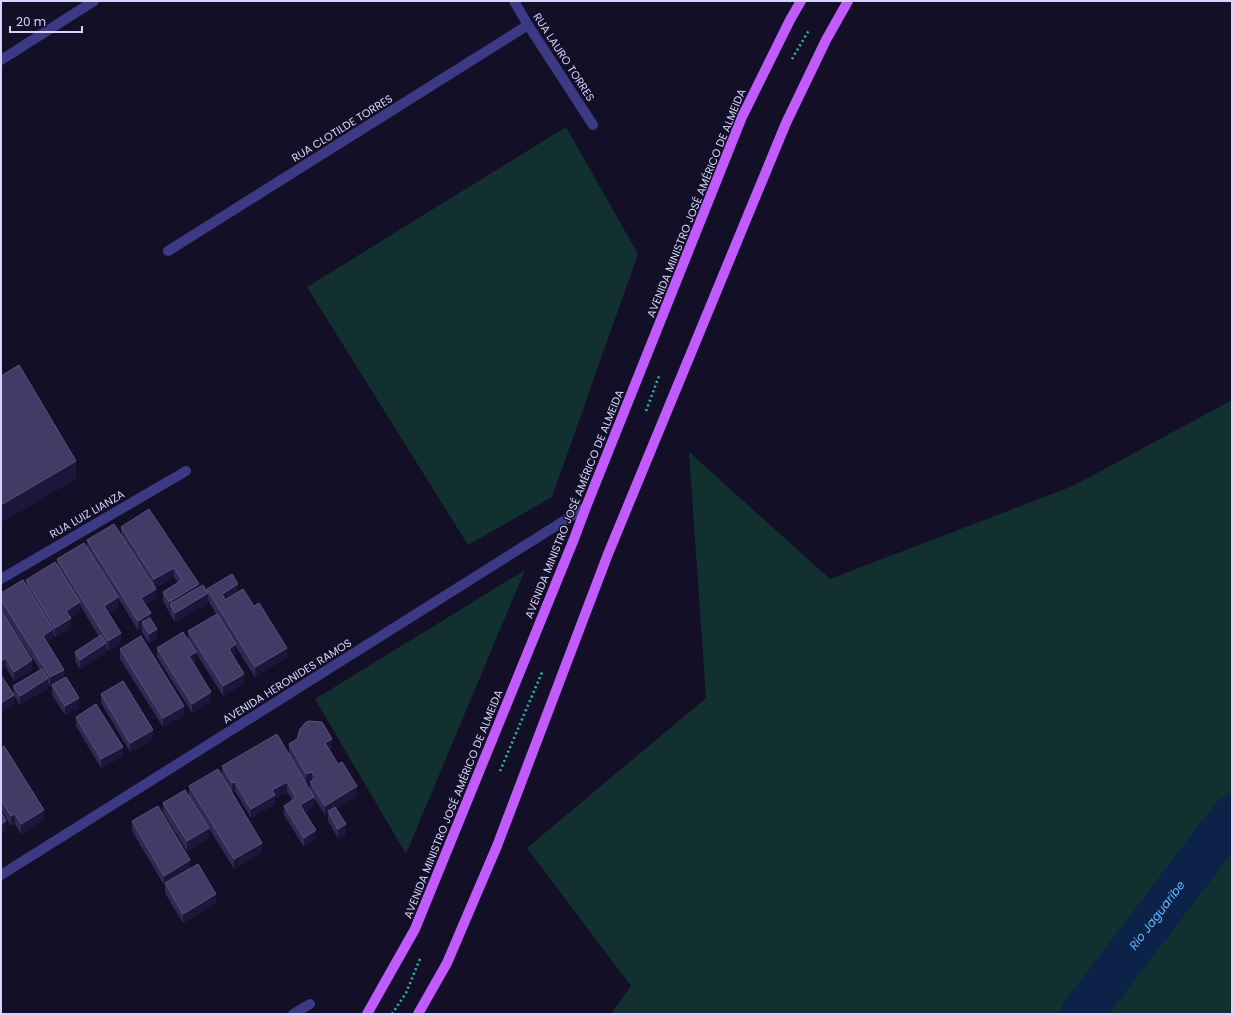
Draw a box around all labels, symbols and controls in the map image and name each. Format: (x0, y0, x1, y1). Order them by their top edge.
scale bar (10, 8, 82, 34)
street label: RUA LAURO TORRES (529, 10, 599, 104)
text: 20 m (16, 13, 46, 30)
street label: AVENIDA MINISTRO JOSÉ AMÉRICO DE ALMEIDA (643, 86, 750, 320)
street label: RUA CLOTILDE TORRES (288, 90, 396, 166)
street label: AVENIDA MINISTRO JOSÉ AMÉRICO DE ALMEIDA (521, 387, 628, 621)
street label: RUA LUIZ LIANZA (47, 486, 128, 542)
street label: AVENIDA HERONIDES RAMOS (219, 635, 355, 727)
street label: AVENIDA MINISTRO JOSÉ AMÉRICO DE ALMEIDA (400, 687, 507, 921)
water label: Rio Jaguaribe (1125, 876, 1189, 953)

